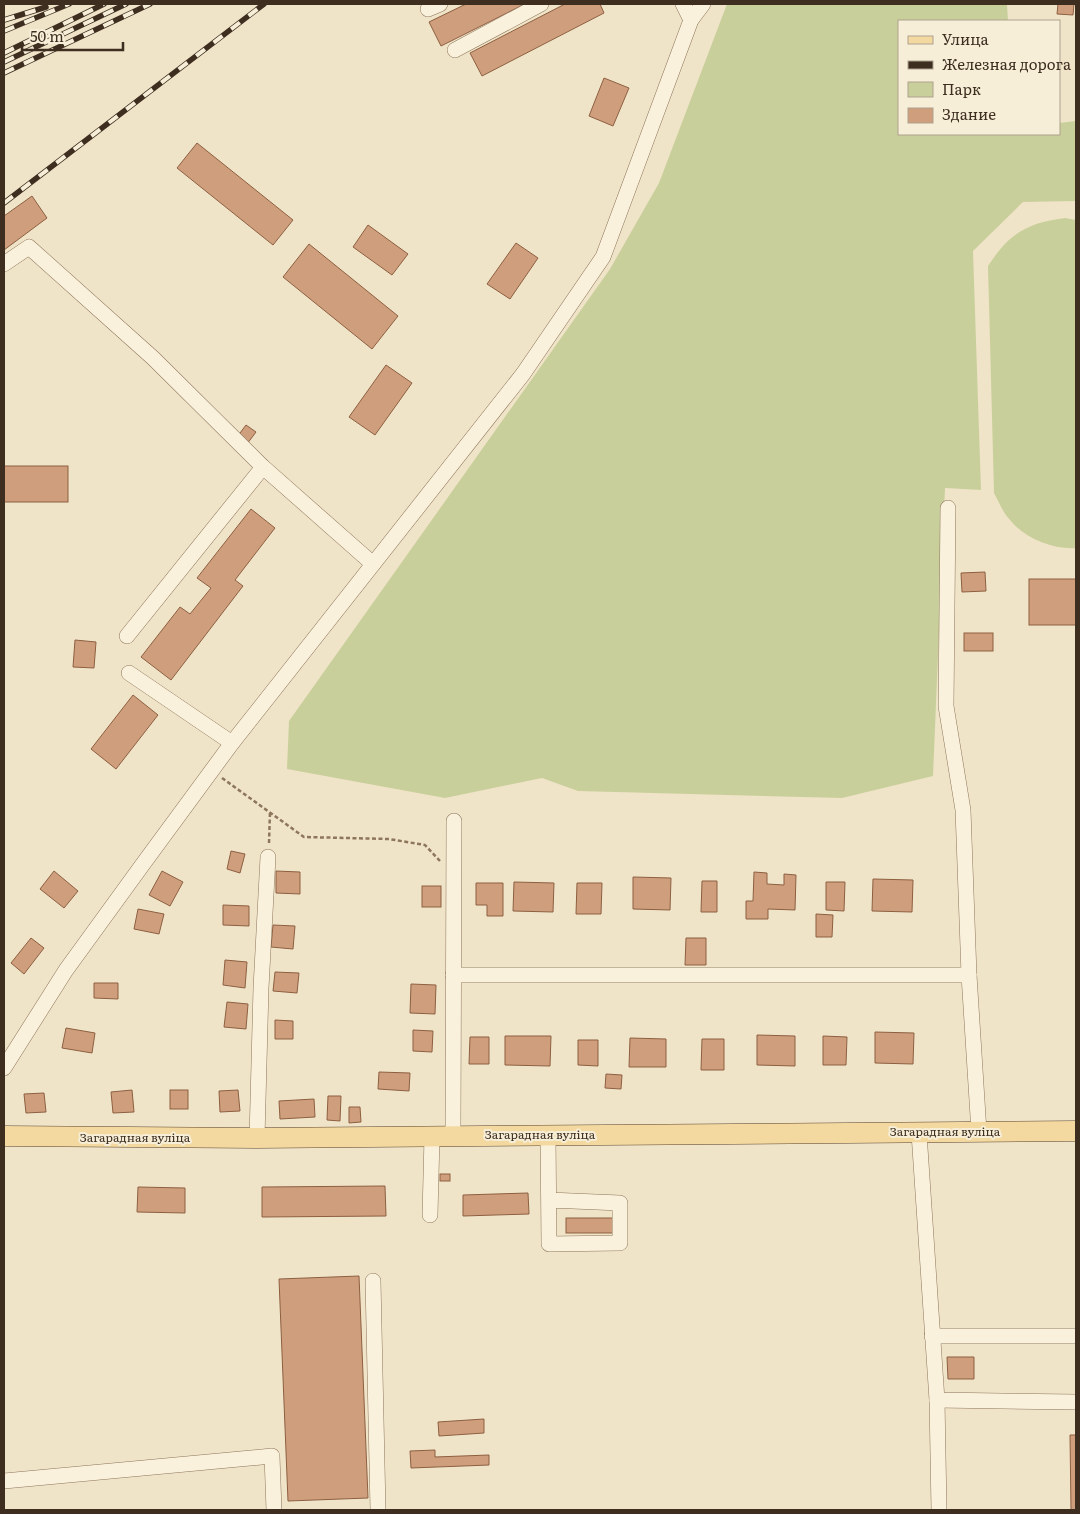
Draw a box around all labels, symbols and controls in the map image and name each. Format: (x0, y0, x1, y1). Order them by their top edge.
scale bar (22, 20, 124, 52)
legend (898, 20, 1060, 135)
text: 50 m (30, 24, 64, 47)
text: Улица (942, 27, 990, 50)
text: Железная дорога (942, 52, 1072, 75)
text: Парк (942, 77, 981, 100)
text: Здание (942, 102, 996, 125)
street label: Загарадная вуліца (890, 1122, 1001, 1140)
street label: Загарадная вуліца (485, 1125, 596, 1143)
street label: Загарадная вуліца (80, 1128, 191, 1146)

